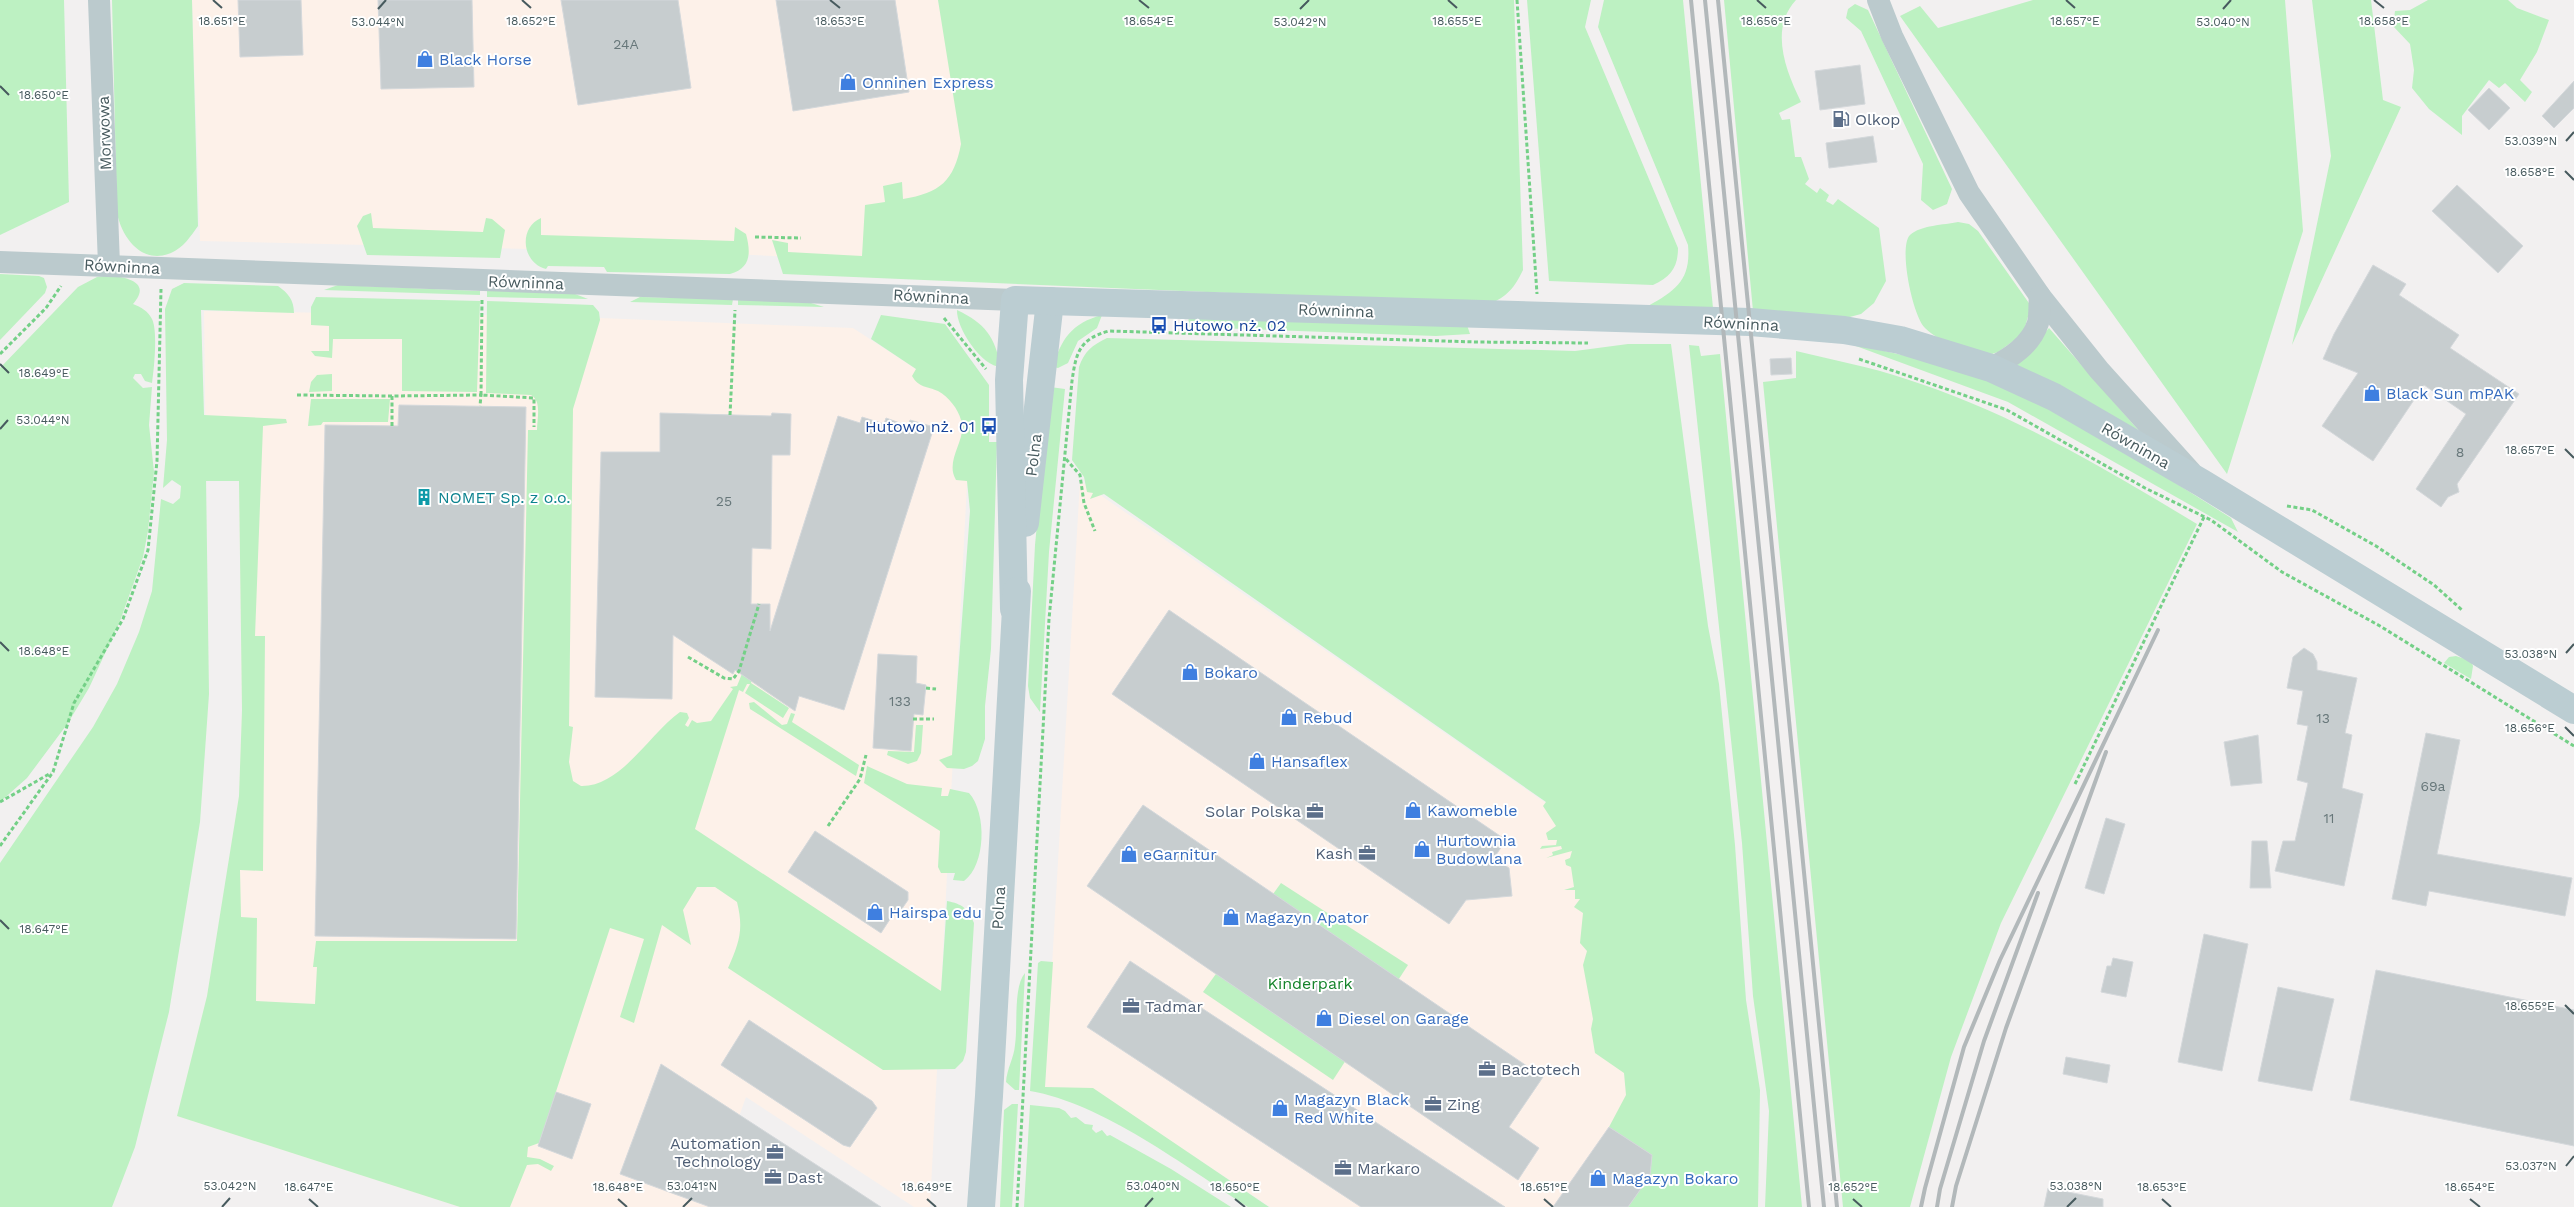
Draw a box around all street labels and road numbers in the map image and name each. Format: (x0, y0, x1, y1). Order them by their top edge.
street label: Morwowa (94, 95, 115, 170)
street label: Równinna (83, 255, 160, 278)
street label: Równinna (488, 272, 564, 293)
street label: Równinna (892, 285, 969, 308)
street label: Równinna (1298, 300, 1374, 321)
street label: Równinna (1702, 312, 1779, 335)
street label: Równinna (2098, 418, 2173, 473)
street label: Polna (1021, 433, 1046, 478)
street label: Polna (988, 886, 1009, 930)

